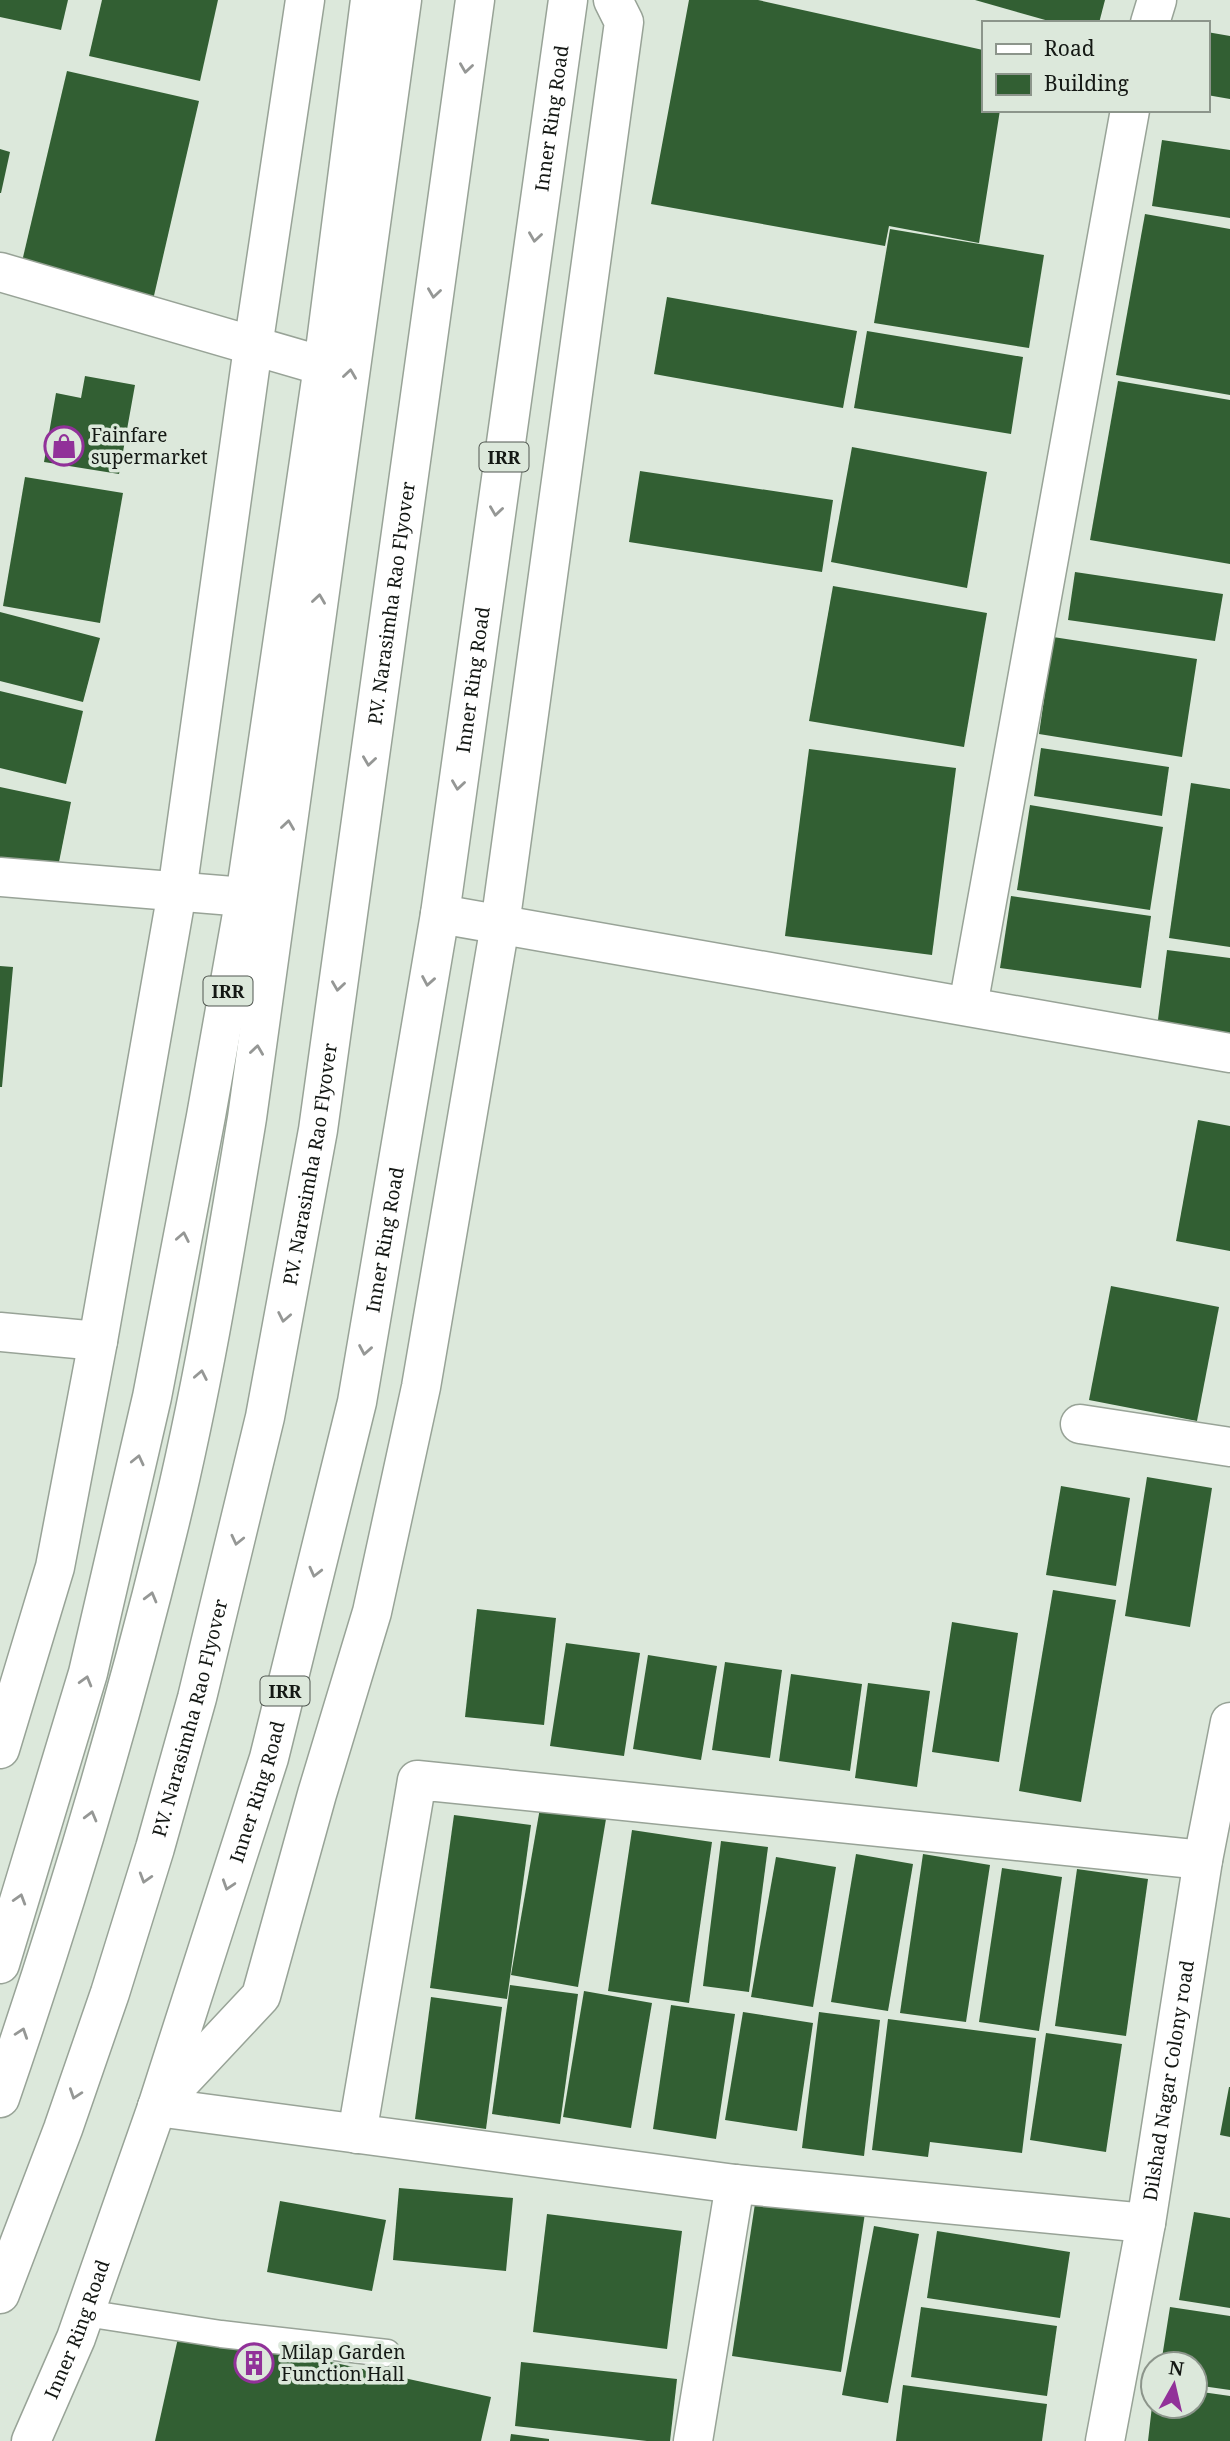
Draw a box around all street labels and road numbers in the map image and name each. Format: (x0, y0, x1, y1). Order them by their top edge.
street label: Inner Ring Road (528, 43, 575, 193)
road number: IRR (480, 443, 528, 472)
street label: P.V. Narasimha Rao Flyover (361, 480, 421, 726)
street label: Inner Ring Road (450, 605, 496, 755)
road number: IRR (204, 976, 252, 1006)
street label: P.V. Narasimha Rao Flyover (277, 1041, 343, 1287)
street label: Inner Ring Road (359, 1165, 410, 1315)
street label: P.V. Narasimha Rao Flyover (146, 1596, 234, 1840)
road number: IRR (260, 1676, 310, 1706)
street label: Inner Ring Road (223, 1718, 291, 1866)
street label: Dilshad Nagar Colony road (1137, 1958, 1200, 2203)
street label: Inner Ring Road (38, 2256, 116, 2403)

